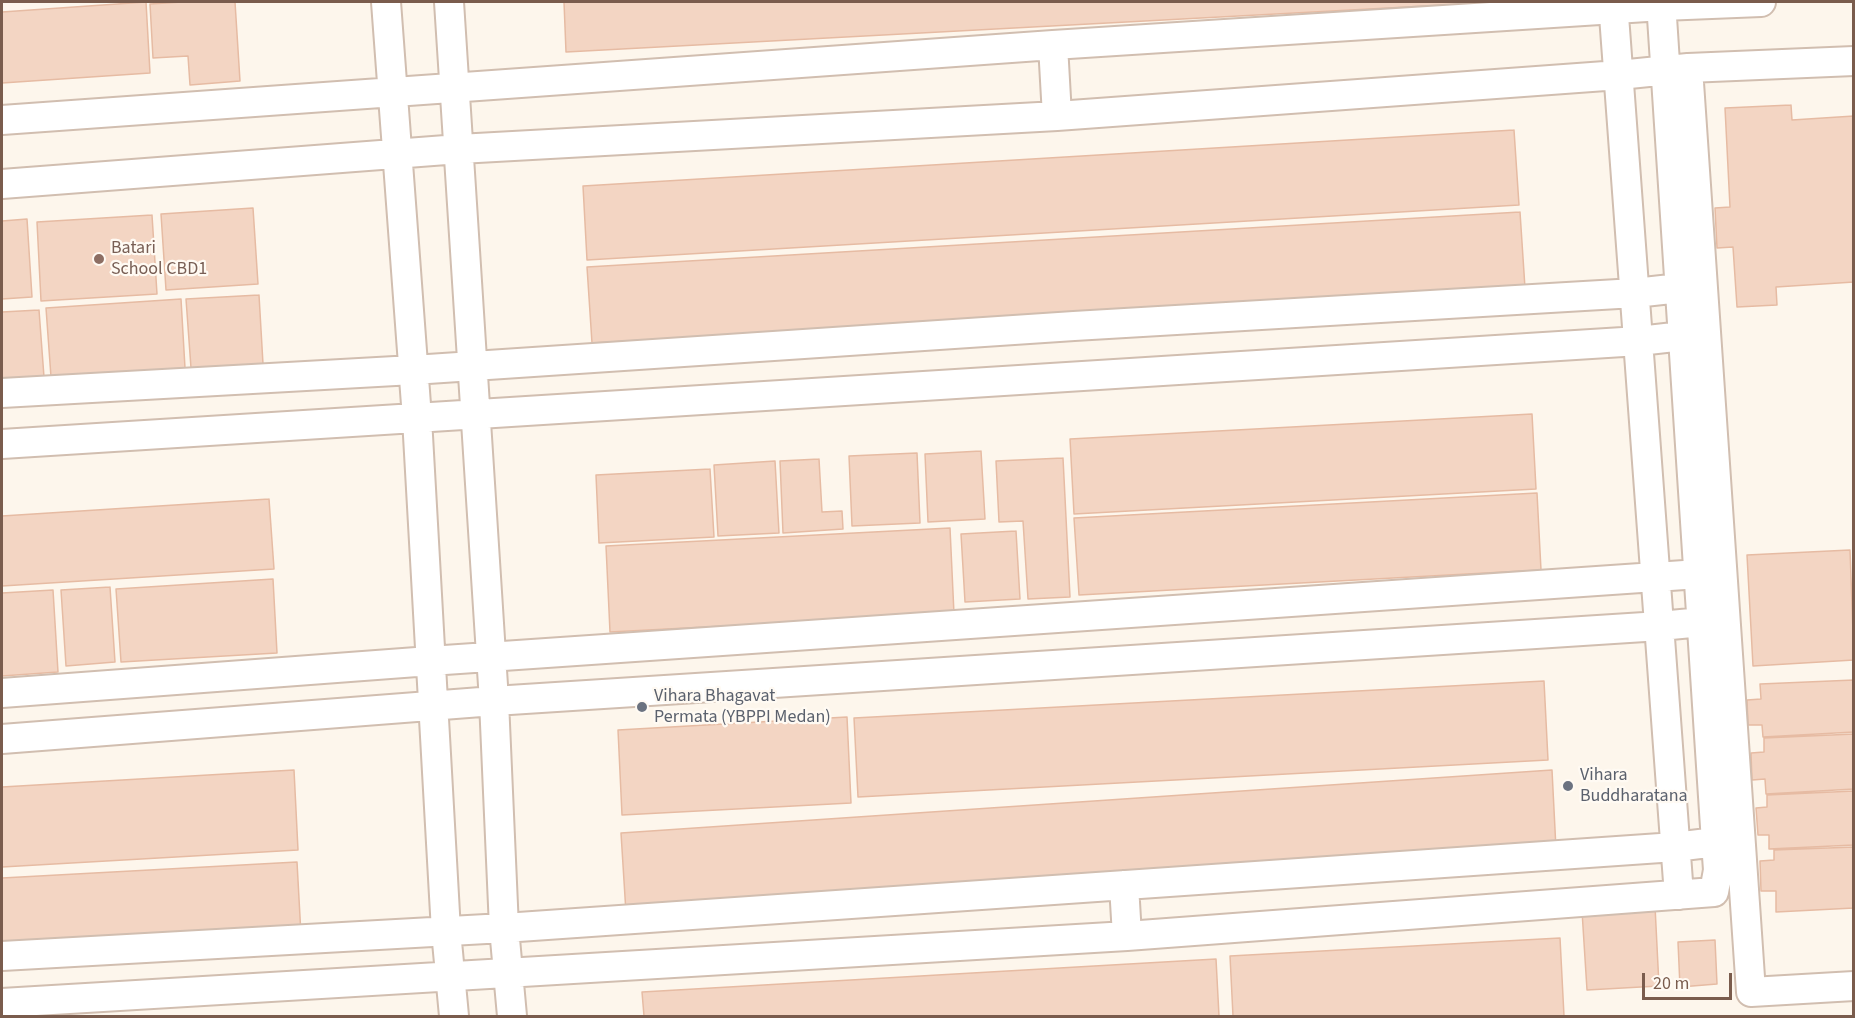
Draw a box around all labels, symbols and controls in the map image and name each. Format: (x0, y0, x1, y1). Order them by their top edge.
place label: Batari School CBD1 (111, 238, 207, 280)
marker: Batari School CBD1 (92, 252, 106, 266)
place label: Vihara Bhagavat Permata (YBPPI Medan) (654, 686, 831, 728)
marker: Vihara Bhagavat Permata (YBPPI Medan) (635, 700, 649, 714)
place label: Vihara Buddharatana (1580, 765, 1688, 808)
marker: Vihara Buddharatana (1561, 779, 1575, 793)
scale bar (1645, 961, 1735, 999)
text: 20 m (1653, 971, 1689, 996)

